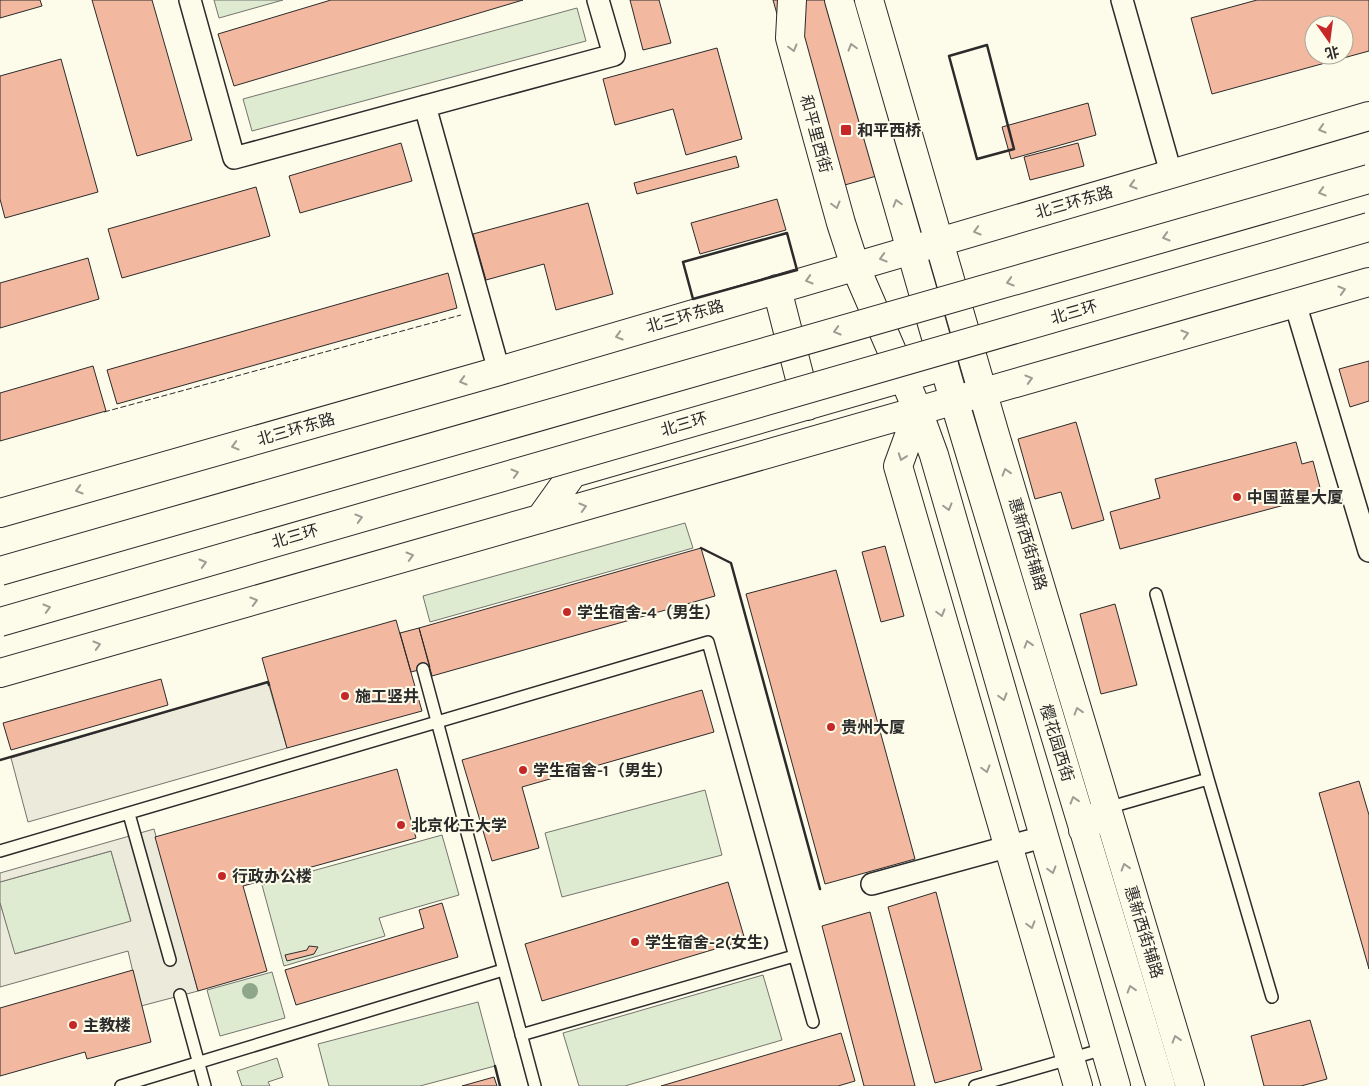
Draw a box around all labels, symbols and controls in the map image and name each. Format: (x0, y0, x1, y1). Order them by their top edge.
north arrow (1304, 15, 1354, 65)
text: 北 (1323, 42, 1341, 62)
one-way arrow (787, 44, 797, 52)
one-way arrow (848, 44, 858, 52)
street label: 和平里西街 (796, 93, 836, 175)
place label: 和平西桥 (857, 121, 922, 140)
marker: 和平西桥 (839, 123, 853, 137)
one-way arrow (1319, 124, 1327, 134)
one-way arrow (1129, 179, 1137, 189)
street label: 北三环东路 (1033, 182, 1115, 222)
one-way arrow (1319, 187, 1327, 197)
one-way arrow (893, 200, 903, 208)
one-way arrow (830, 201, 841, 209)
one-way arrow (973, 225, 981, 235)
one-way arrow (1162, 231, 1170, 242)
one-way arrow (879, 253, 888, 263)
one-way arrow (805, 274, 813, 284)
one-way arrow (1006, 276, 1014, 286)
one-way arrow (1337, 285, 1345, 295)
street label: 北三环东路 (644, 296, 726, 336)
street label: 北三环 (1048, 296, 1100, 328)
one-way arrow (833, 326, 841, 336)
one-way arrow (615, 330, 624, 340)
one-way arrow (1181, 330, 1189, 340)
one-way arrow (1025, 375, 1033, 385)
one-way arrow (460, 376, 468, 386)
street label: 北三环 (658, 408, 710, 440)
street label: 北三环东路 (255, 409, 337, 449)
one-way arrow (230, 440, 239, 451)
one-way arrow (898, 452, 908, 461)
one-way arrow (511, 468, 520, 479)
one-way arrow (1001, 468, 1011, 476)
one-way arrow (75, 485, 83, 495)
place label: 中国蓝星大厦 (1247, 488, 1343, 507)
marker: 中国蓝星大厦 (1231, 491, 1243, 503)
street label: 惠新西街辅路 (1005, 495, 1051, 593)
one-way arrow (579, 502, 588, 513)
one-way arrow (942, 503, 953, 512)
one-way arrow (355, 513, 364, 524)
street label: 北三环 (269, 520, 321, 552)
one-way arrow (405, 552, 414, 562)
one-way arrow (198, 559, 207, 569)
one-way arrow (249, 596, 257, 606)
place label: 学生宿舍-4（男生） (577, 603, 721, 622)
one-way arrow (42, 604, 50, 614)
marker: 学生宿舍-4（男生） (561, 606, 573, 618)
one-way arrow (935, 608, 945, 616)
one-way arrow (93, 641, 101, 651)
one-way arrow (1023, 641, 1033, 649)
place label: 施工竖井 (355, 687, 419, 706)
marker: 施工竖井 (339, 690, 351, 702)
one-way arrow (997, 693, 1007, 701)
street label: 樱花园西街 (1036, 702, 1078, 784)
one-way arrow (1074, 708, 1084, 716)
place label: 贵州大厦 (841, 718, 905, 737)
marker: 贵州大厦 (825, 721, 837, 733)
place label: 学生宿舍-1（男生） (533, 761, 673, 780)
marker: 学生宿舍-1（男生） (517, 764, 529, 776)
one-way arrow (981, 764, 991, 772)
one-way arrow (1070, 796, 1080, 805)
place label: 北京化工大学 (411, 816, 507, 835)
marker: 北京化工大学 (395, 819, 407, 831)
one-way arrow (1120, 863, 1130, 871)
one-way arrow (1047, 866, 1057, 874)
place label: 行政办公楼 (232, 867, 312, 886)
marker: 行政办公楼 (216, 870, 228, 882)
street label: 惠新西街辅路 (1121, 883, 1167, 981)
one-way arrow (1026, 920, 1036, 928)
place label: 学生宿舍-2(女生) (645, 933, 769, 952)
marker: 学生宿舍-2(女生) (629, 936, 641, 948)
one-way arrow (1127, 985, 1137, 994)
place label: 主教楼 (83, 1016, 131, 1035)
marker: 主教楼 (67, 1019, 79, 1031)
one-way arrow (1172, 1036, 1182, 1044)

